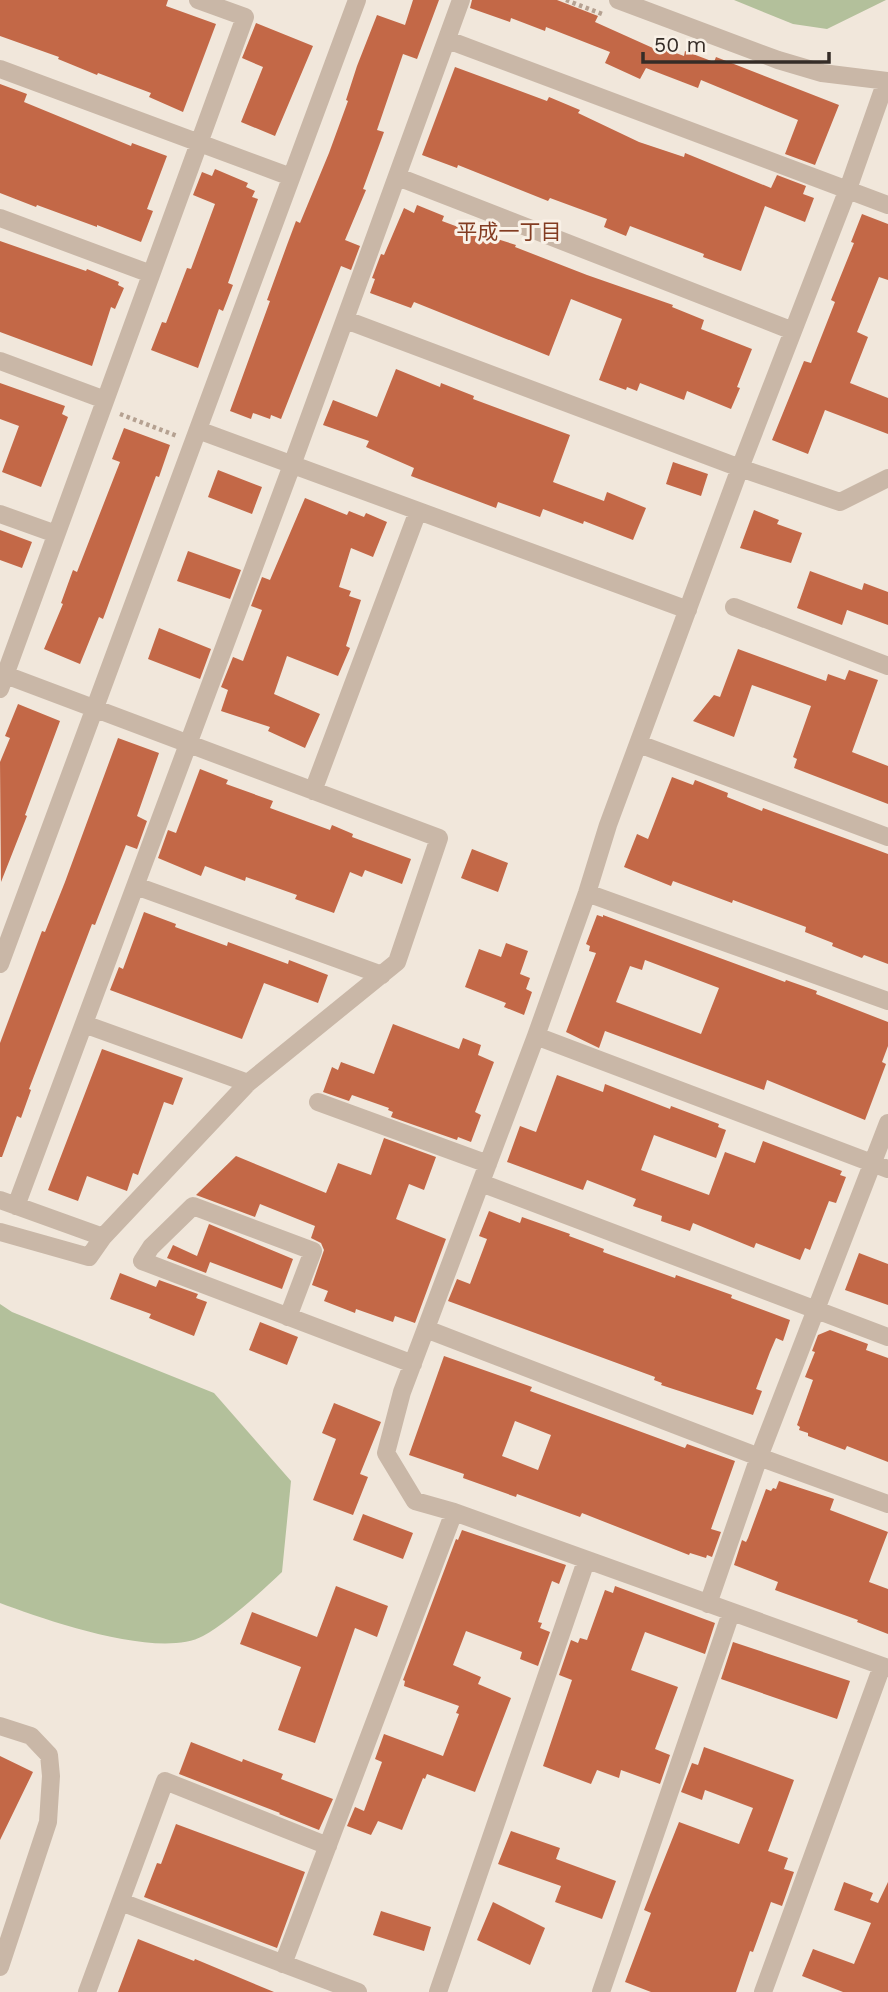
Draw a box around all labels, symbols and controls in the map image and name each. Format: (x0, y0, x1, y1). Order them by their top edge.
scale bar (643, 21, 828, 65)
text: 50 m (654, 32, 706, 57)
district label: 平成一丁目 (457, 219, 562, 244)

